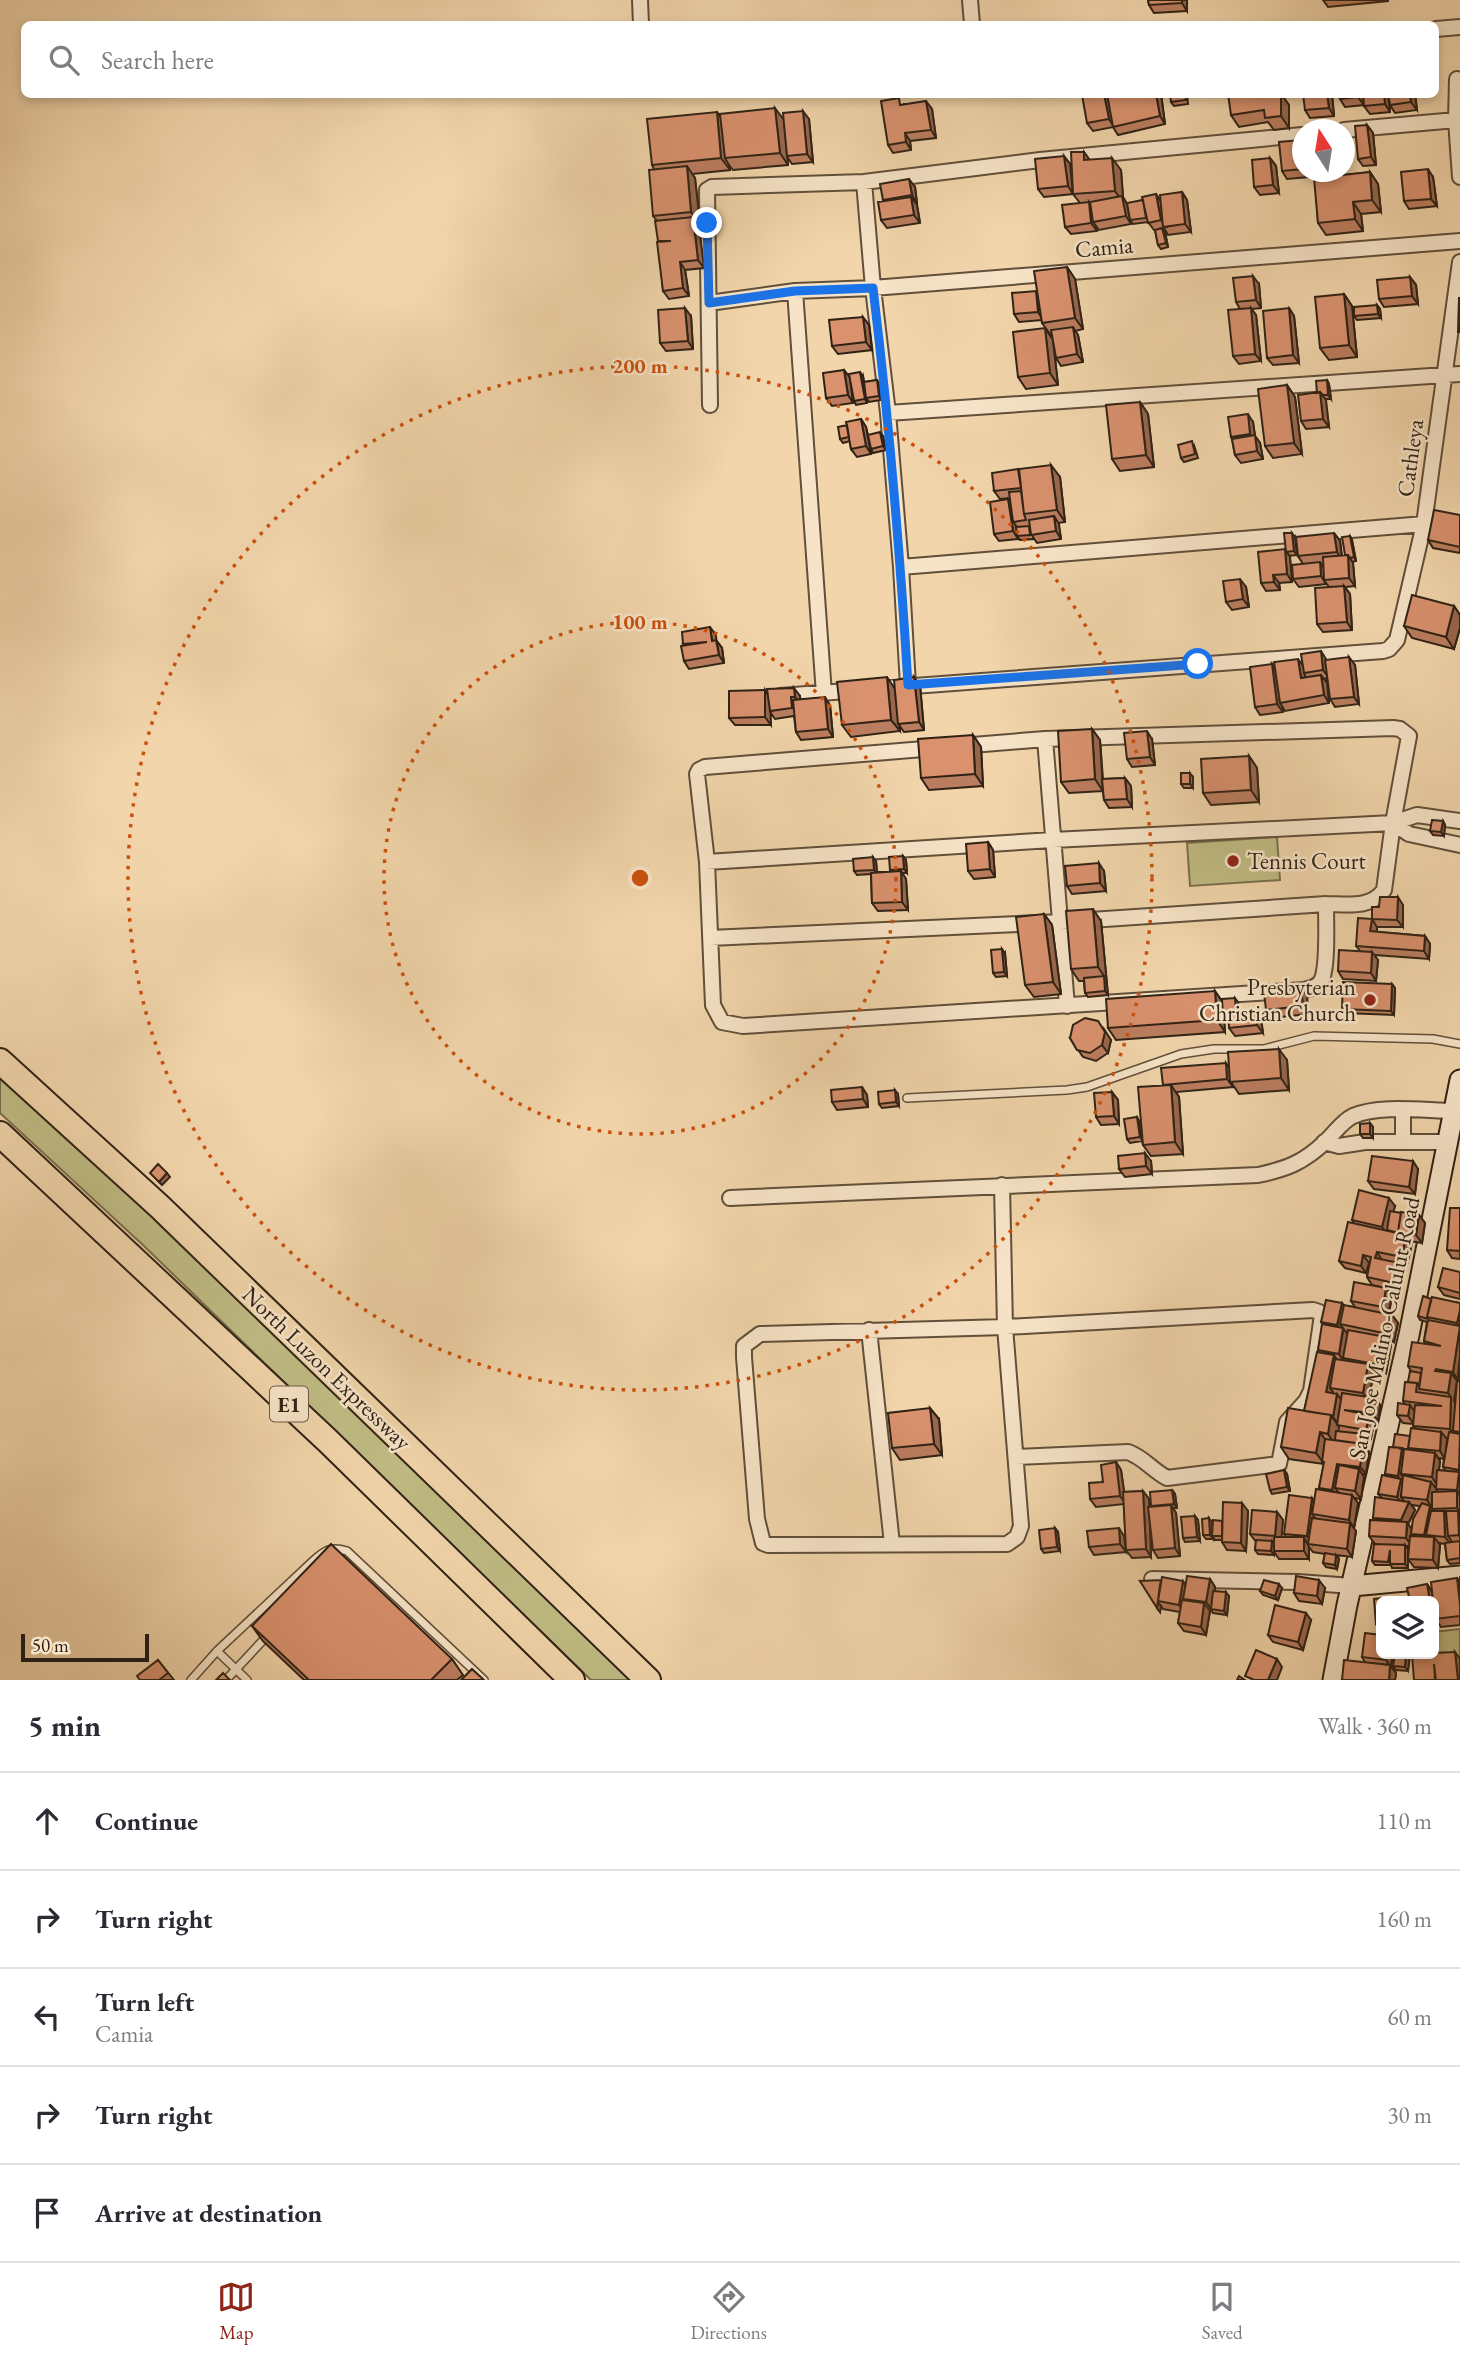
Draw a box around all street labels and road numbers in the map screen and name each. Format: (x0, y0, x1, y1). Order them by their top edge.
street label: Camia (1074, 229, 1135, 264)
street label: Cathleya (1390, 416, 1430, 499)
street label: San Jose Malino-Calulut Road (1341, 1193, 1427, 1462)
street label: North Luzon Expressway (236, 1279, 419, 1457)
road number: E1 (270, 1386, 308, 1422)

